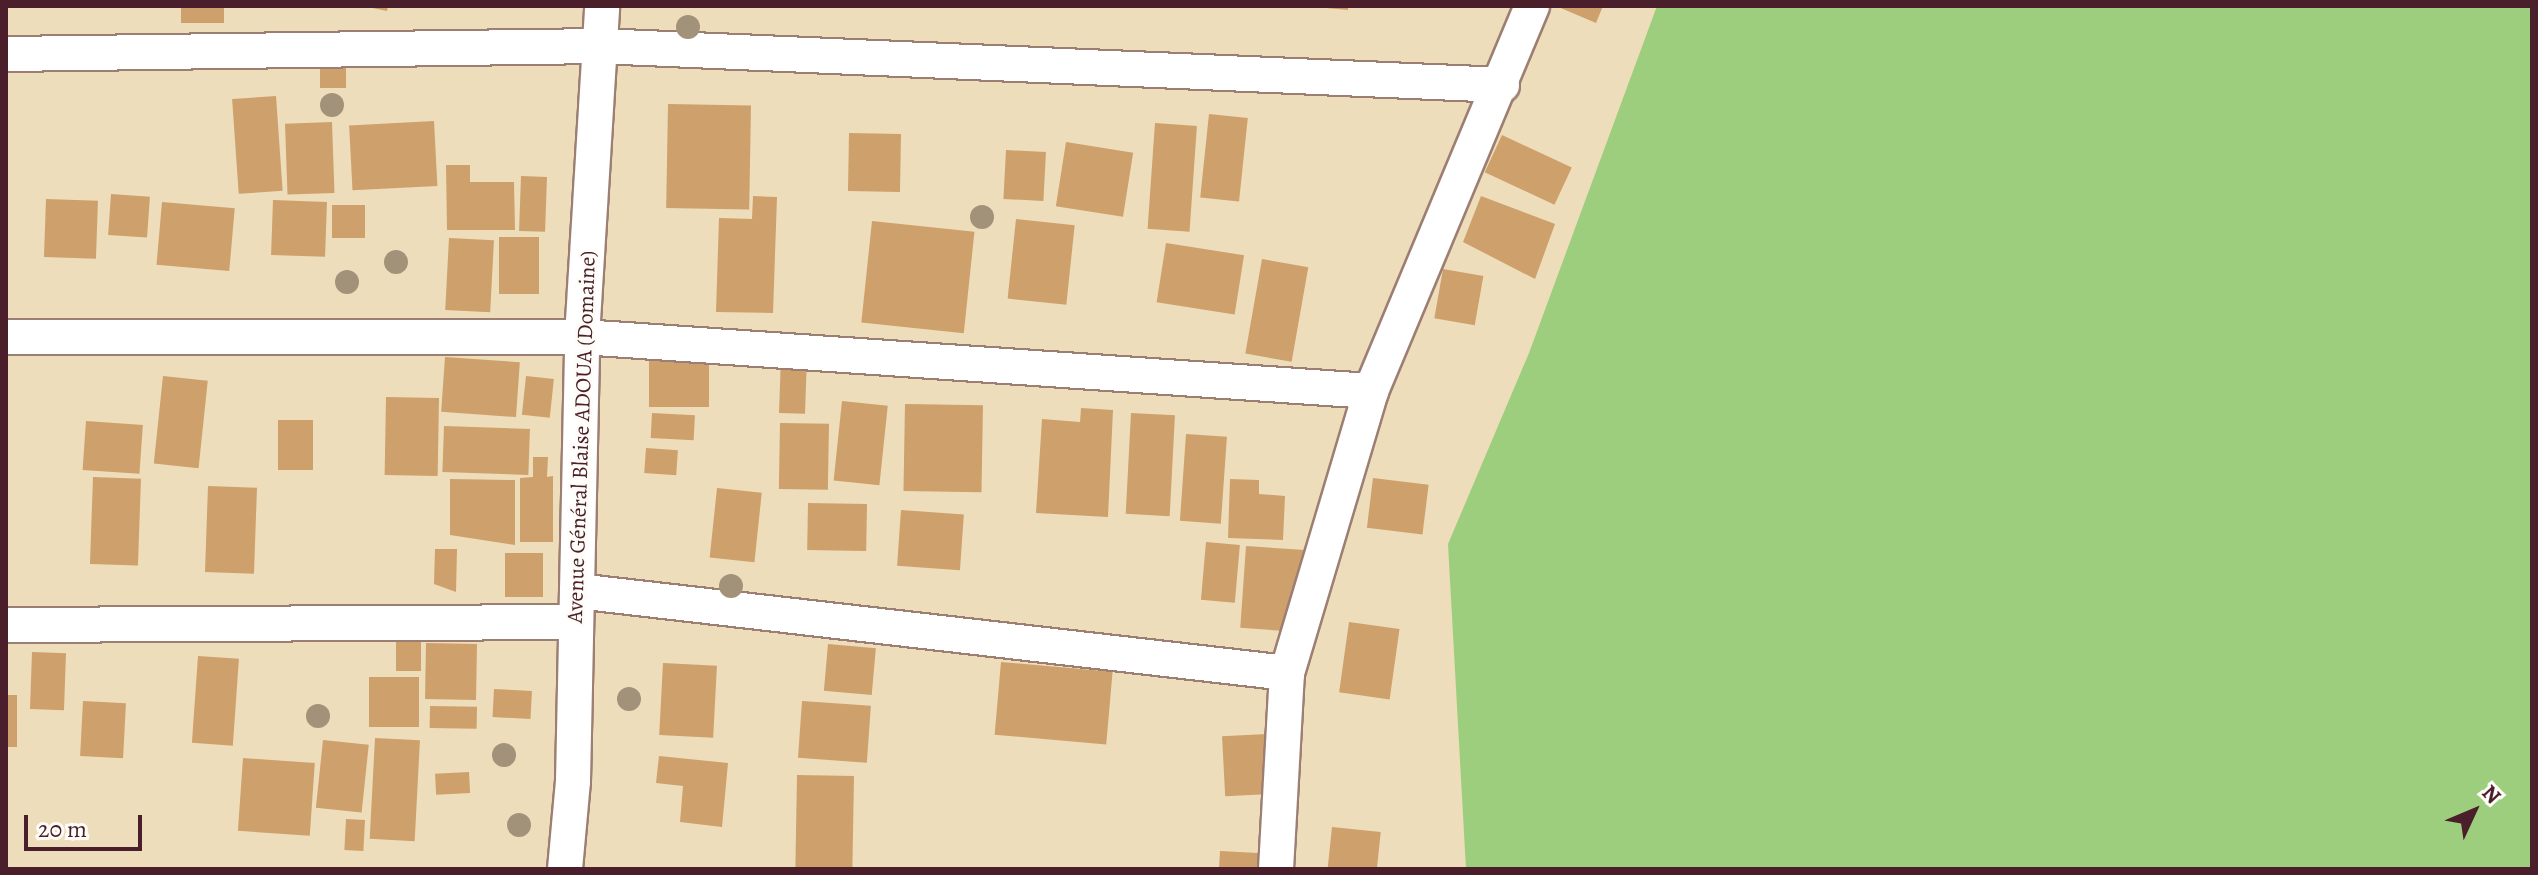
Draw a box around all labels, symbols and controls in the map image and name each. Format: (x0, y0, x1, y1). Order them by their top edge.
street label: Avenue Général Blaise ADOUA (Domaine) (562, 250, 602, 624)
north arrow (2434, 771, 2514, 851)
text: N (2475, 778, 2508, 811)
scale bar (28, 799, 146, 849)
text: 20 m (38, 813, 87, 845)

